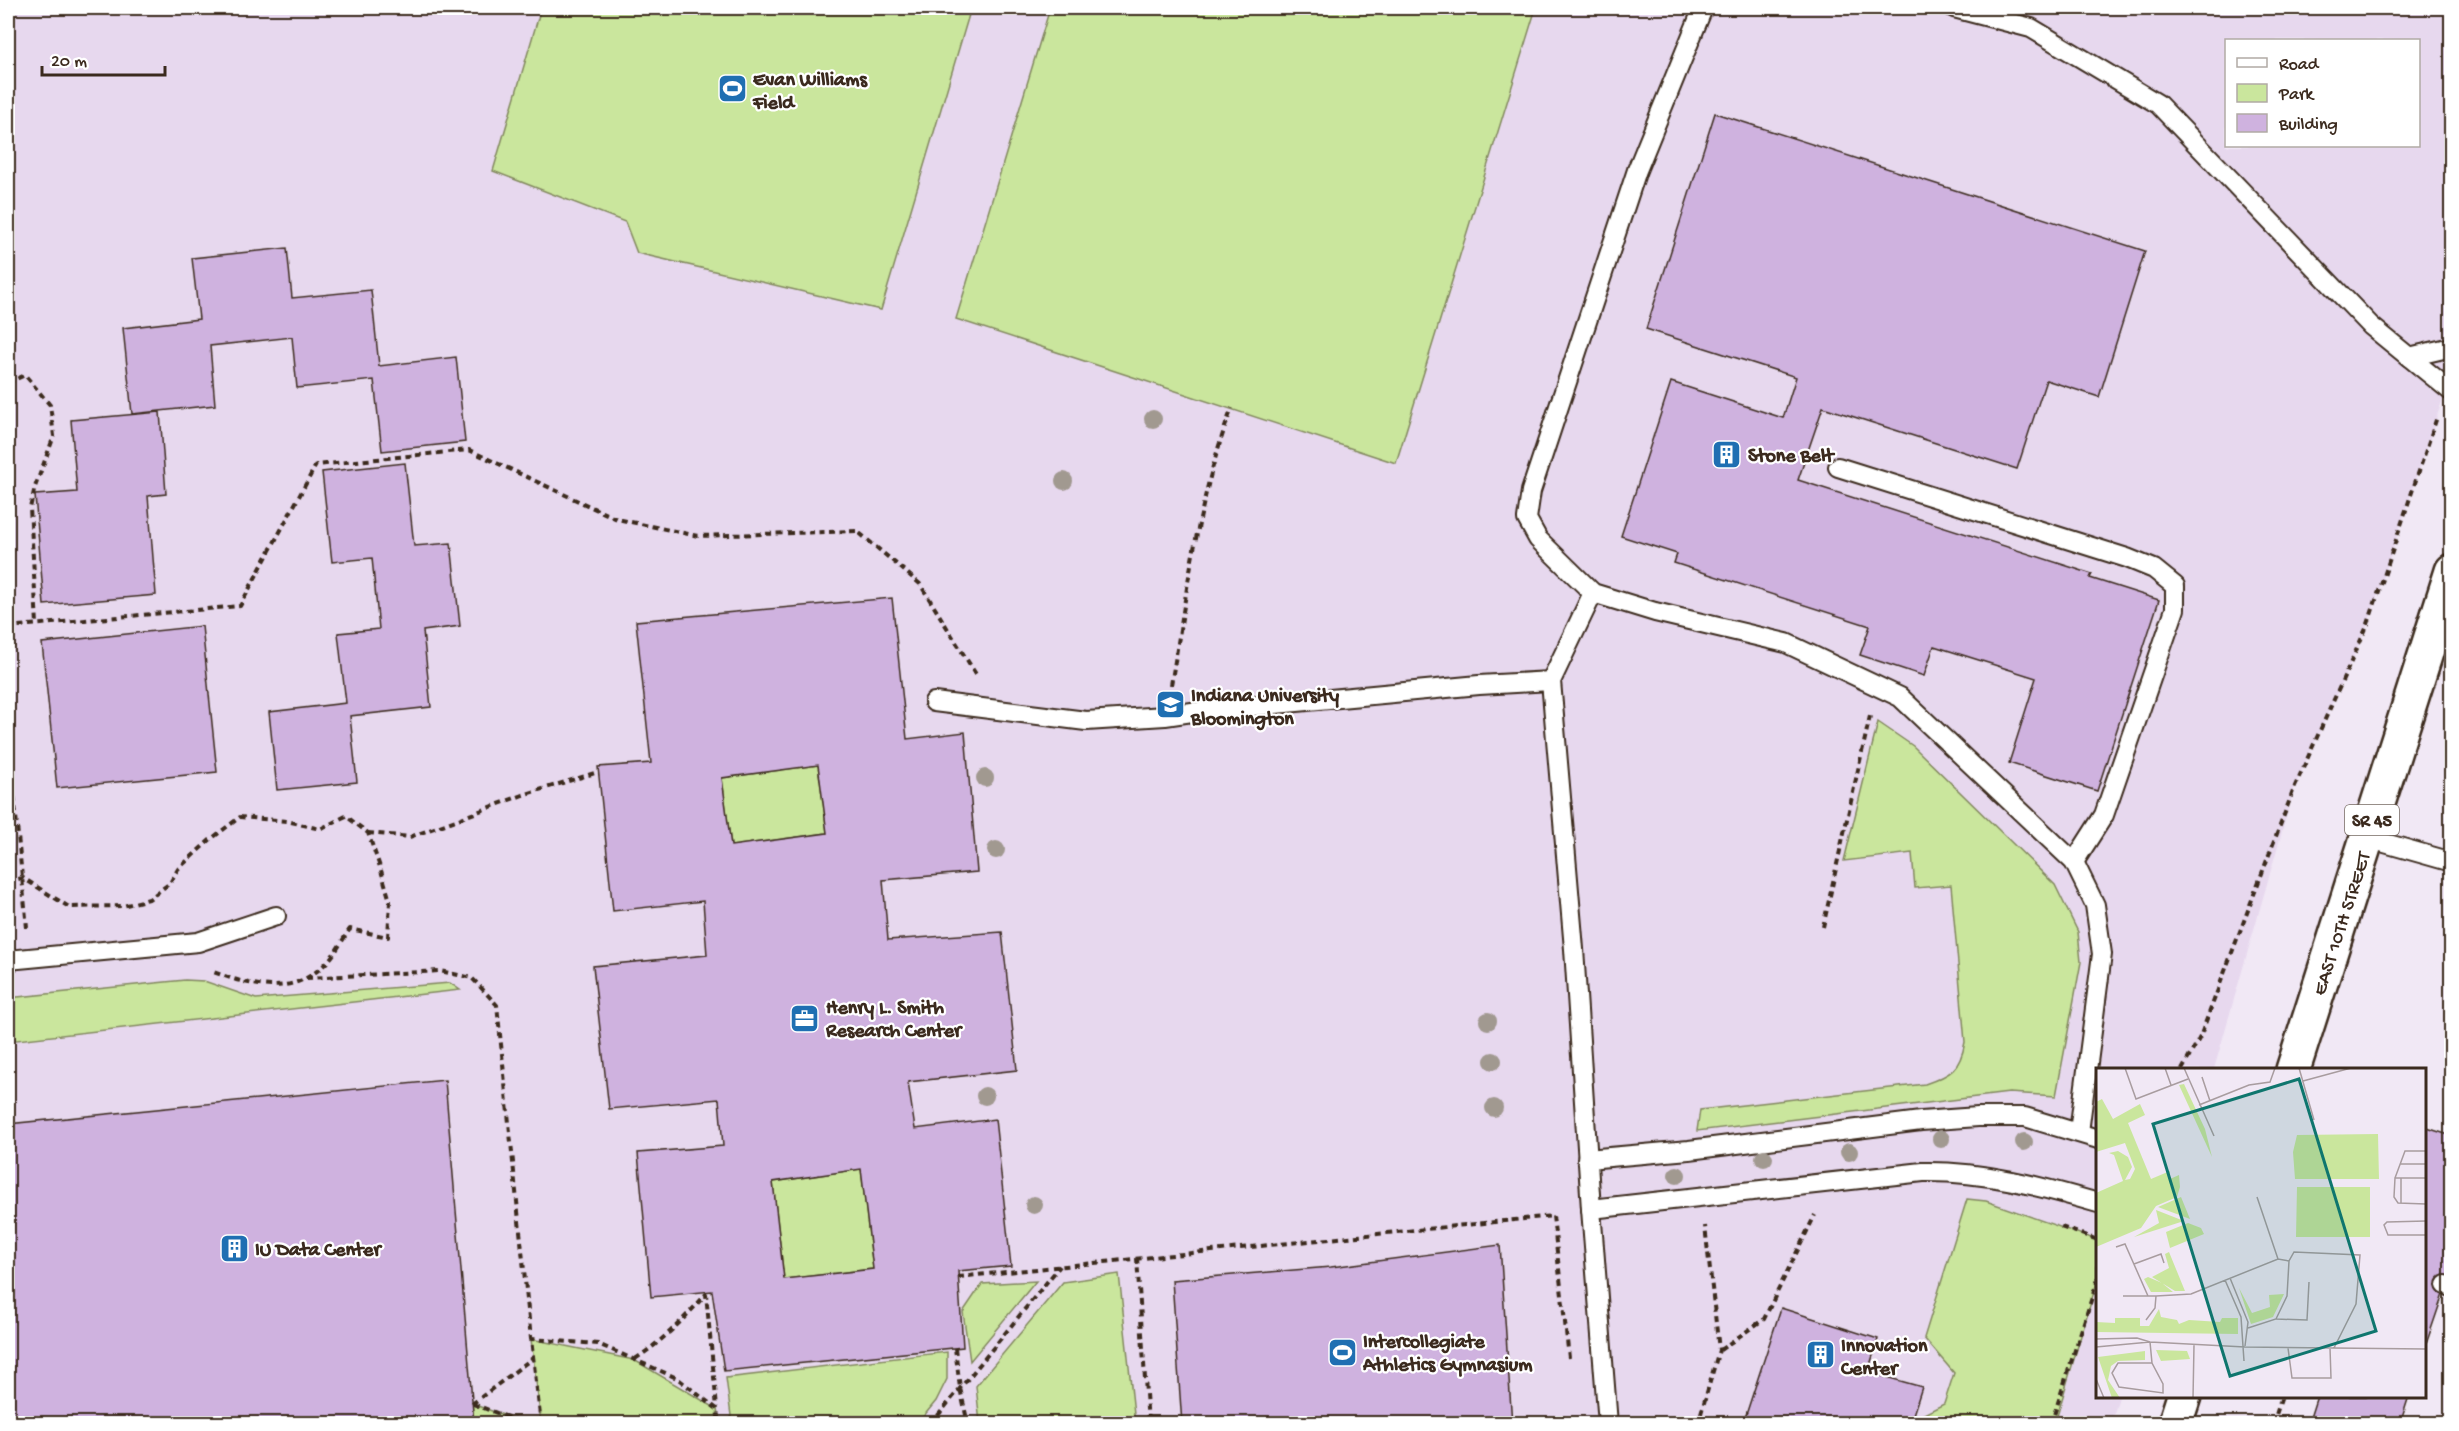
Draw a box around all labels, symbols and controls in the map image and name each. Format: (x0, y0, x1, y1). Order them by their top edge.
scale bar (42, 39, 165, 77)
legend (2225, 39, 2420, 147)
text: 20 m (51, 52, 87, 73)
text: Road (2279, 55, 2320, 76)
place label: Evan Williams Field (752, 70, 868, 116)
sports icon: Evan Williams Field (716, 73, 748, 105)
text: Park (2278, 85, 2315, 106)
text: Building (2278, 115, 2338, 136)
building icon: Stone Belt (1711, 438, 1743, 470)
place label: Stone Belt (1748, 446, 1835, 469)
place label: Indiana University Bloomington (1190, 686, 1339, 732)
school or university icon: Indiana University Bloomington (1154, 689, 1186, 721)
road number: SR 45 (2345, 805, 2399, 835)
street label: EAST 10TH STREET (2309, 848, 2378, 999)
place label: Henry L. Smith Research Center (825, 998, 963, 1044)
office icon: Henry L. Smith Research Center (789, 1002, 821, 1034)
inset map (2096, 1068, 2426, 1398)
building icon: IU Data Center (218, 1232, 250, 1264)
place label: IU Data Center (255, 1240, 382, 1263)
place label: Intercollegiate Athletics Gymnasium (1362, 1332, 1533, 1378)
sports icon: Intercollegiate Athletics Gymnasium (1326, 1336, 1358, 1368)
place label: Innovation Center (1840, 1336, 1928, 1382)
building icon: Innovation Center (1804, 1339, 1836, 1371)

